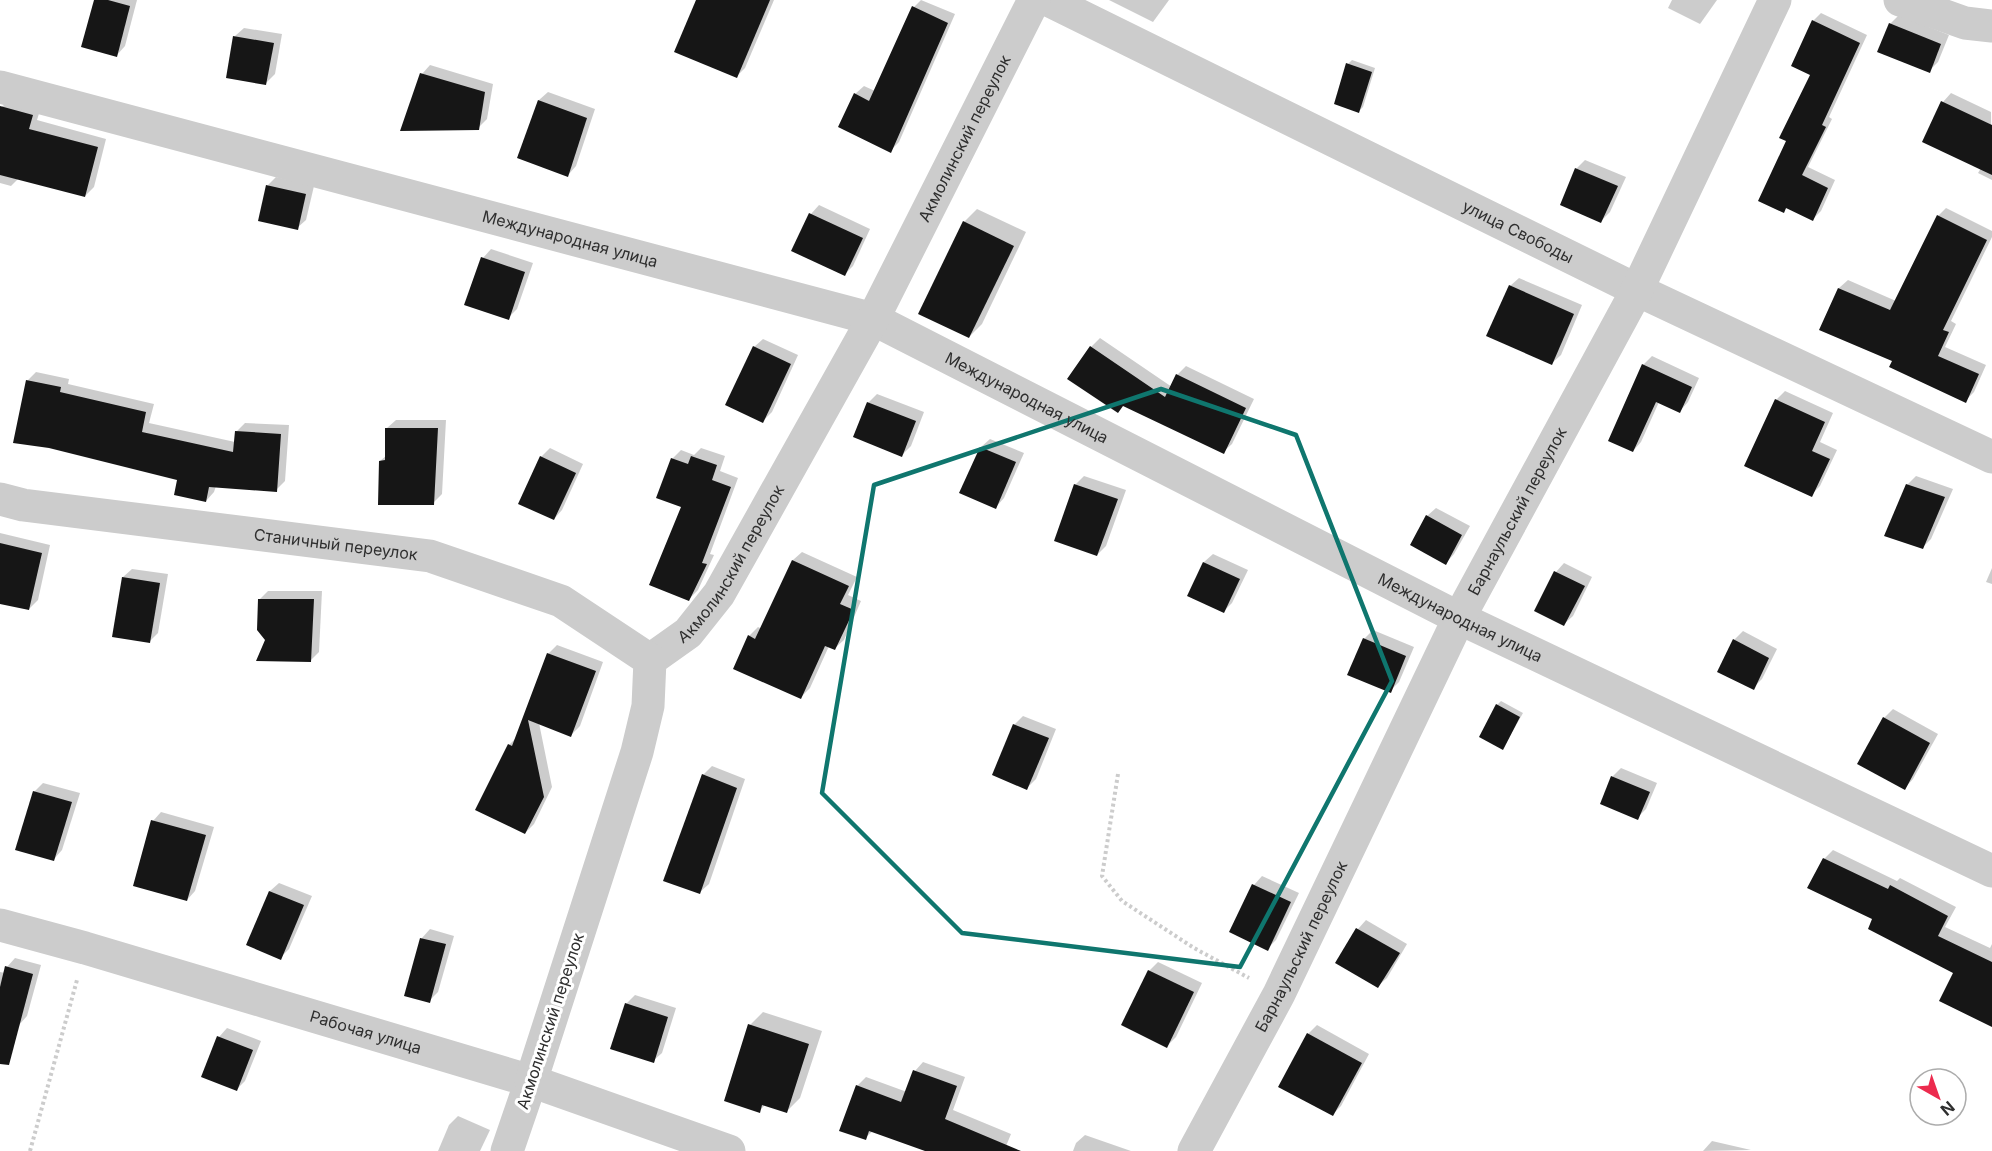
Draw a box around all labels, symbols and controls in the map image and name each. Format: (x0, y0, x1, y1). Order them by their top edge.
street label: Акмолинский переулок (914, 51, 1015, 225)
street label: улица Свободы (1459, 196, 1577, 267)
street label: Международная улица (480, 206, 660, 271)
street label: Международная улица (942, 348, 1112, 447)
street label: Барнаульский переулок (1463, 423, 1571, 599)
street label: Акмолинский переулок (673, 481, 788, 647)
street label: Станичный переулок (253, 524, 419, 564)
street label: Международная улица (1375, 568, 1546, 666)
street label: Барнаульский переулок (1250, 857, 1351, 1035)
street label: Акмолинский переулок (512, 930, 588, 1112)
street label: Рабочая улица (308, 1006, 424, 1058)
north arrow (1908, 1067, 1968, 1127)
text: N (1937, 1097, 1959, 1120)

